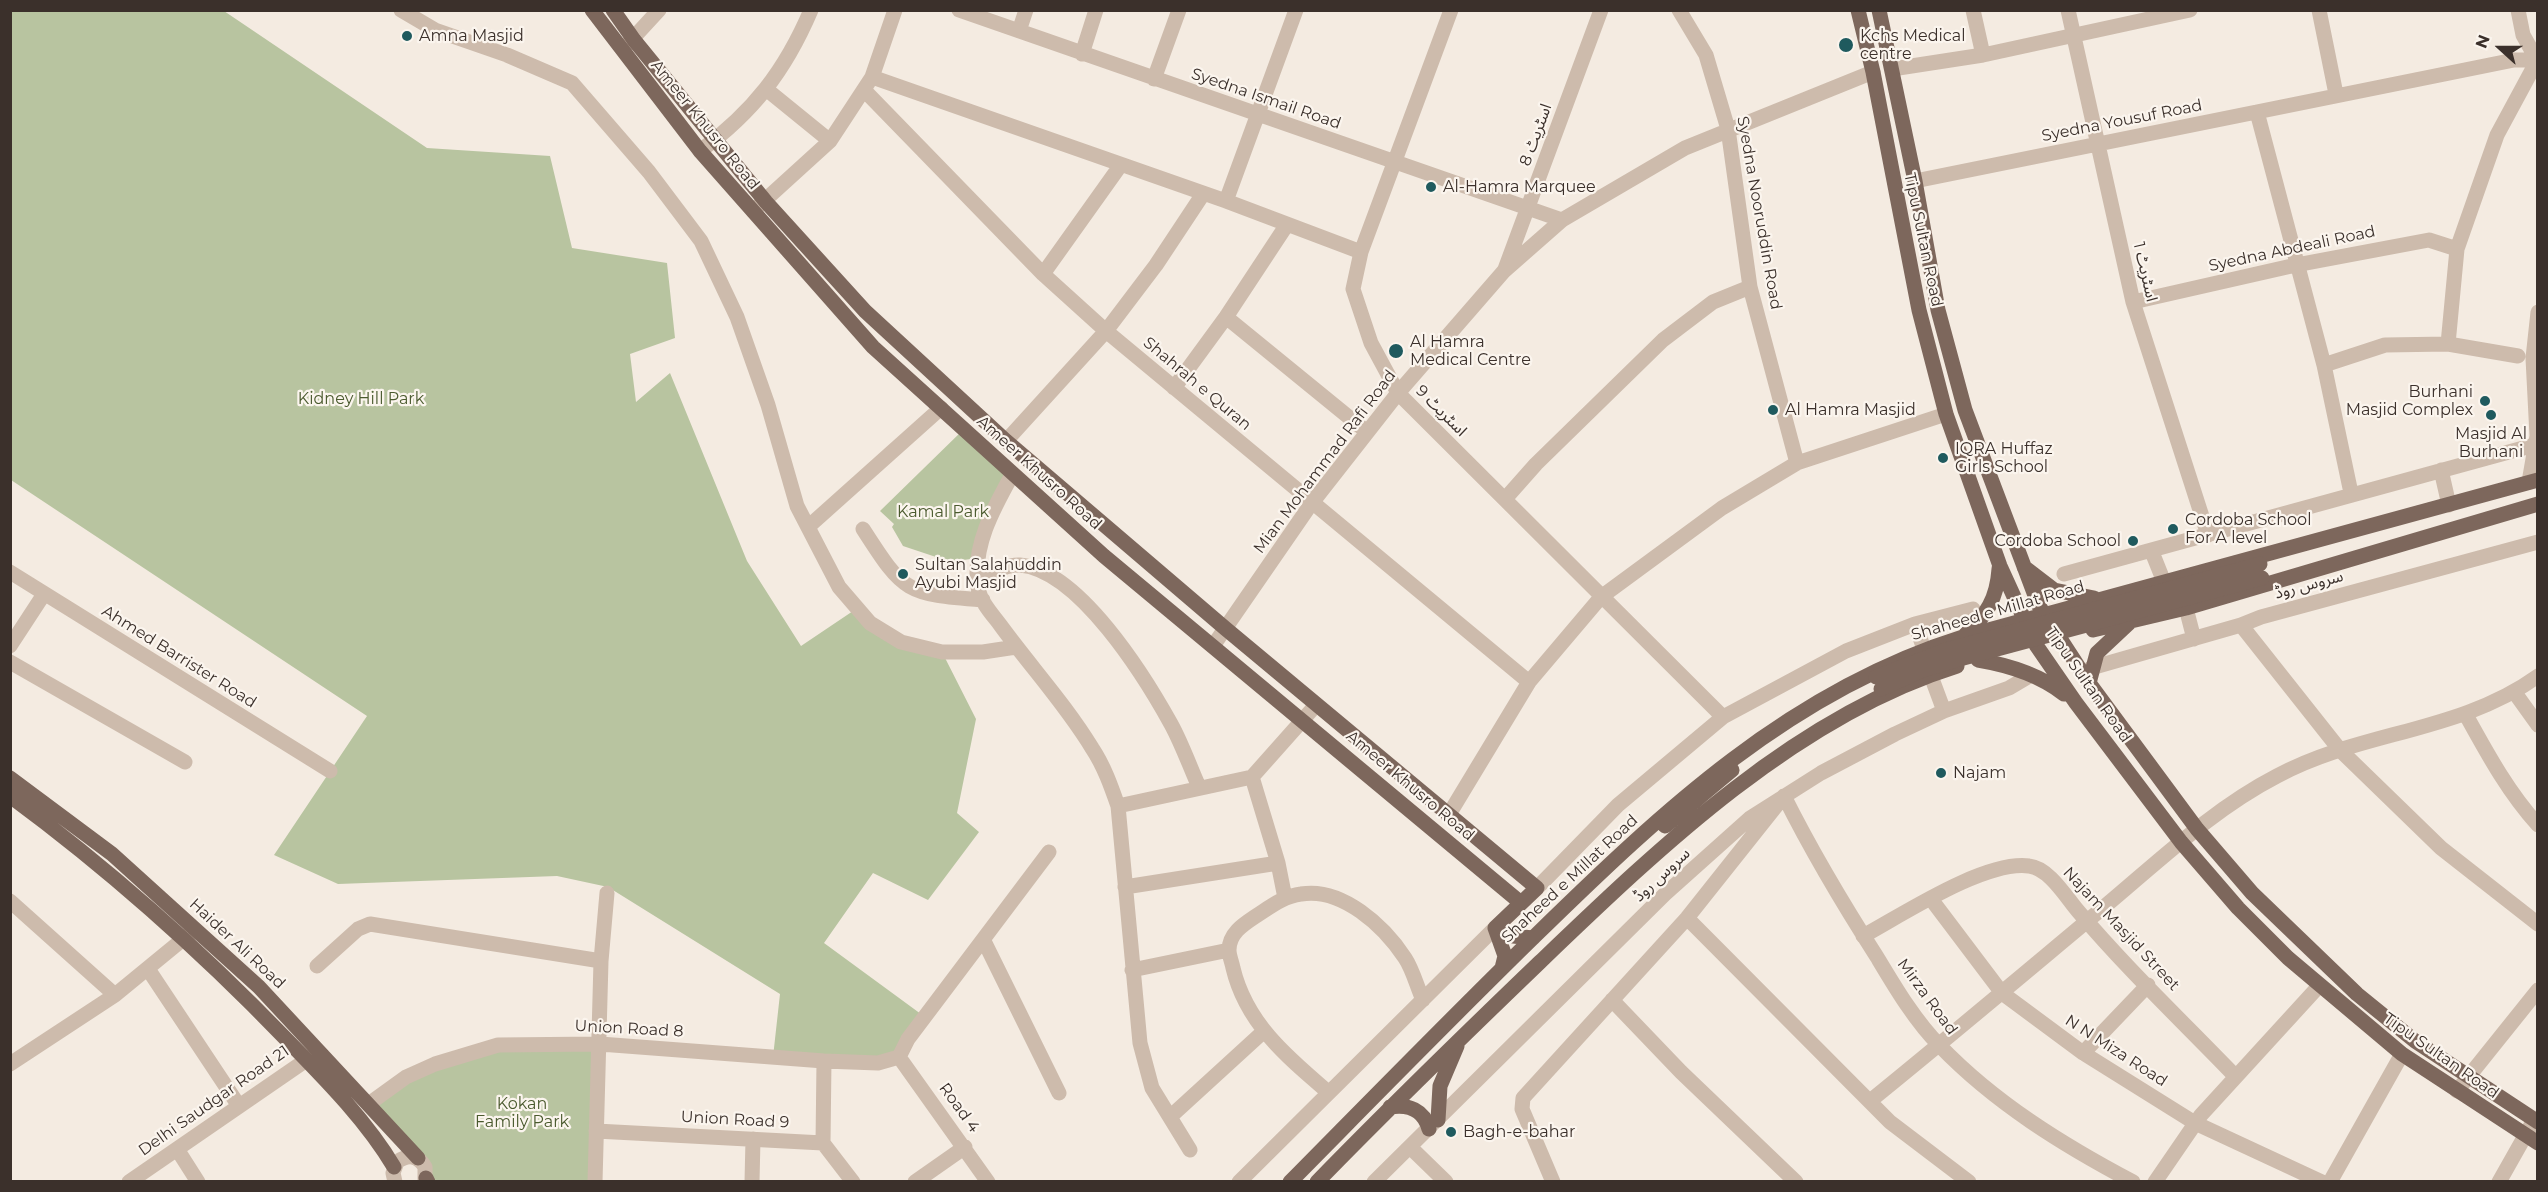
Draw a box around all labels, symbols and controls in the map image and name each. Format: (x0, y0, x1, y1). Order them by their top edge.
north arrow (2470, 18, 2530, 78)
place label: Amna Masjid (419, 26, 524, 46)
place label: Kchs Medical centre (1860, 26, 1966, 64)
marker: Amna Masjid (400, 29, 414, 43)
text: N (2472, 32, 2494, 51)
marker: Kchs Medical centre (1837, 36, 1855, 54)
street label: Ameer Khusro Road (647, 56, 763, 194)
street label: Syedna Ismail Road (1189, 64, 1343, 134)
street label: Syedna Yousuf Road (2040, 96, 2204, 146)
street label: اسٹریٹ 8 (1516, 101, 1556, 169)
street label: Syedna Nooruddin Road (1733, 115, 1785, 311)
street label: Tipu Sultan Road (1899, 171, 1947, 309)
place label: Al-Hamra Marquee (1443, 177, 1596, 197)
marker: Al-Hamra Marquee (1424, 180, 1438, 194)
street label: Syedna Abdeali Road (2207, 222, 2377, 276)
street label: اسٹریٹ 1 (2129, 240, 2161, 304)
place label: Al Hamra Medical Centre (1410, 332, 1531, 370)
street label: Shahrah e Quran (1139, 333, 1255, 435)
marker: Al Hamra Medical Centre (1387, 342, 1405, 360)
street label: Mian Mohammad Rafi Road (1250, 366, 1400, 558)
street label: اسٹریٹ 9 (1411, 381, 1471, 441)
place label: Burhani Masjid Complex (2346, 382, 2473, 420)
park label: Kidney Hill Park (298, 389, 424, 409)
marker: Burhani Masjid Complex (2478, 394, 2492, 408)
place label: Al Hamra Masjid (1785, 400, 1916, 420)
marker: Al Hamra Masjid (1766, 403, 1780, 417)
marker: Masjid Al Burhani (2484, 408, 2498, 422)
street label: Ameer Khusro Road (973, 412, 1105, 534)
place label: Masjid Al Burhani (2455, 424, 2527, 462)
place label: IQRA Huffaz Girls School (1955, 439, 2053, 477)
marker: IQRA Huffaz Girls School (1936, 451, 1950, 465)
park label: Kamal Park (897, 502, 989, 522)
place label: Cordoba School For A level (2185, 510, 2311, 548)
marker: Cordoba School For A level (2166, 522, 2180, 536)
place label: Cordoba School (1995, 531, 2121, 551)
marker: Cordoba School (2126, 534, 2140, 548)
place label: Sultan Salahuddin Ayubi Masjid (915, 555, 1062, 593)
marker: Sultan Salahuddin Ayubi Masjid (896, 567, 910, 581)
street label: سروس روڈ (2273, 567, 2345, 603)
street label: Shaheed e Millat Road (1909, 577, 2087, 645)
street label: Ahmed Barrister Road (98, 602, 260, 712)
street label: Tipu Sultan Road (2041, 624, 2135, 746)
street label: Ameer Khusro Road (1342, 727, 1478, 845)
place label: Najam (1953, 763, 2006, 783)
marker: Najam (1934, 766, 1948, 780)
street label: Shaheed e Millat Road (1498, 811, 1642, 947)
street label: سروس روڈ (1630, 844, 1694, 906)
street label: Najam Masjid Street (2059, 863, 2183, 995)
street label: Haider Ali Road (185, 895, 289, 993)
street label: Mirza Road (1893, 955, 1961, 1039)
street label: Tipu Sultan Road (2380, 1009, 2502, 1103)
street label: N N Miza Road (2061, 1011, 2171, 1091)
street label: Union Road 8 (574, 1017, 684, 1041)
street label: Delhi Saudgar Road 21 (135, 1042, 293, 1160)
street label: Road 4 (935, 1079, 983, 1137)
park label: Kokan Family Park (475, 1094, 569, 1132)
street label: Union Road 9 (680, 1108, 790, 1132)
place label: Bagh-e-bahar (1463, 1122, 1575, 1142)
marker: Bagh-e-bahar (1444, 1125, 1458, 1139)

